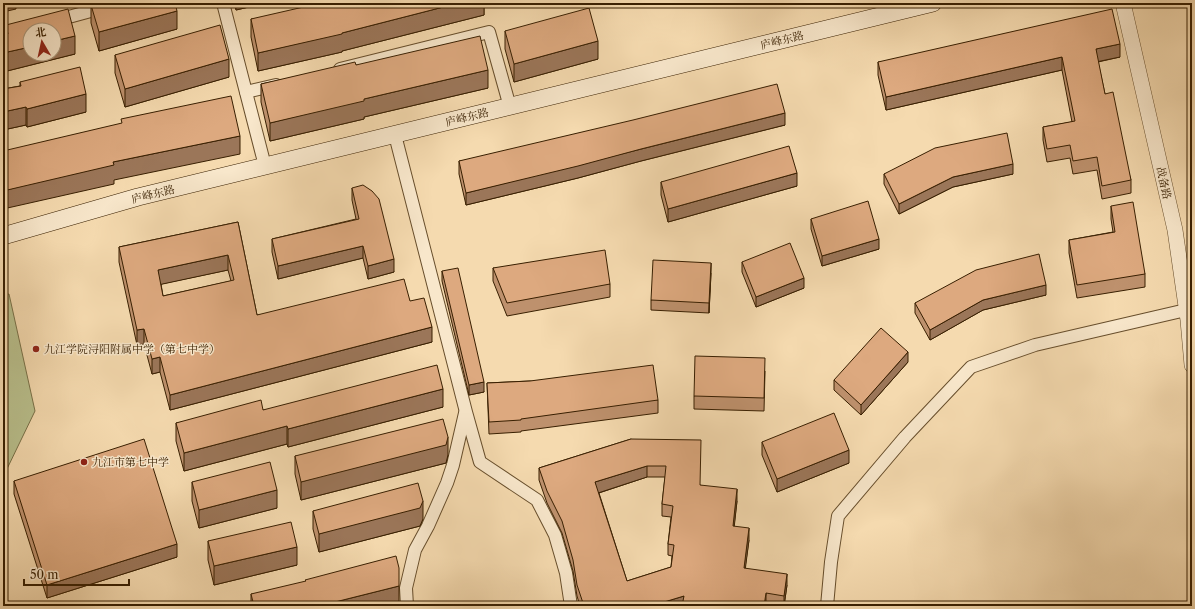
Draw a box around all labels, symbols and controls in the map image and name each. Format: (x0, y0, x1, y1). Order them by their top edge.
north arrow (22, 22, 62, 62)
text: 北 (34, 24, 47, 40)
street label: 庐峰东路 (759, 28, 805, 52)
street label: 庐峰东路 (444, 105, 490, 129)
street label: 战备路 (1153, 165, 1175, 201)
street label: 庐峰东路 (130, 182, 176, 206)
place label: 九江学院浔阳附属中学（第七中学） (44, 342, 220, 356)
marker: 九江学院浔阳附属中学（第七中学） (31, 344, 41, 354)
place label: 九江市第七中学 (92, 455, 169, 469)
marker: 九江市第七中学 (79, 457, 89, 467)
scale bar (24, 561, 129, 587)
text: 50 m (30, 567, 59, 582)

